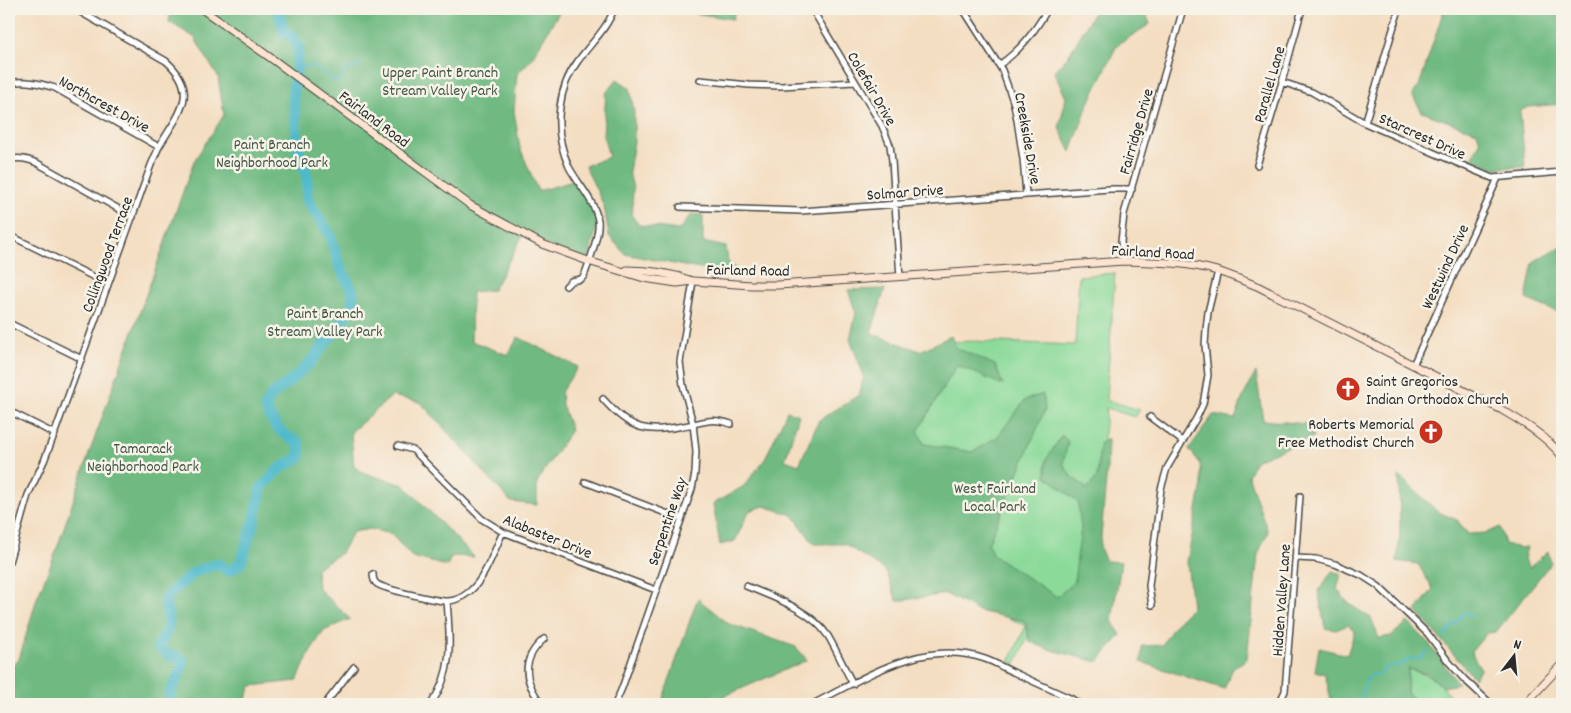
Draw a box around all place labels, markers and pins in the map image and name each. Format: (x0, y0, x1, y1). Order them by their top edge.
place label: Saint Gregorios Indian Orthodox Church (1366, 371, 1509, 412)
church icon: Saint Gregorios Indian Orthodox Church (1335, 376, 1361, 402)
place label: Roberts Memorial Free Methodist Church (1278, 414, 1414, 455)
church icon: Roberts Memorial Free Methodist Church (1418, 419, 1444, 445)

